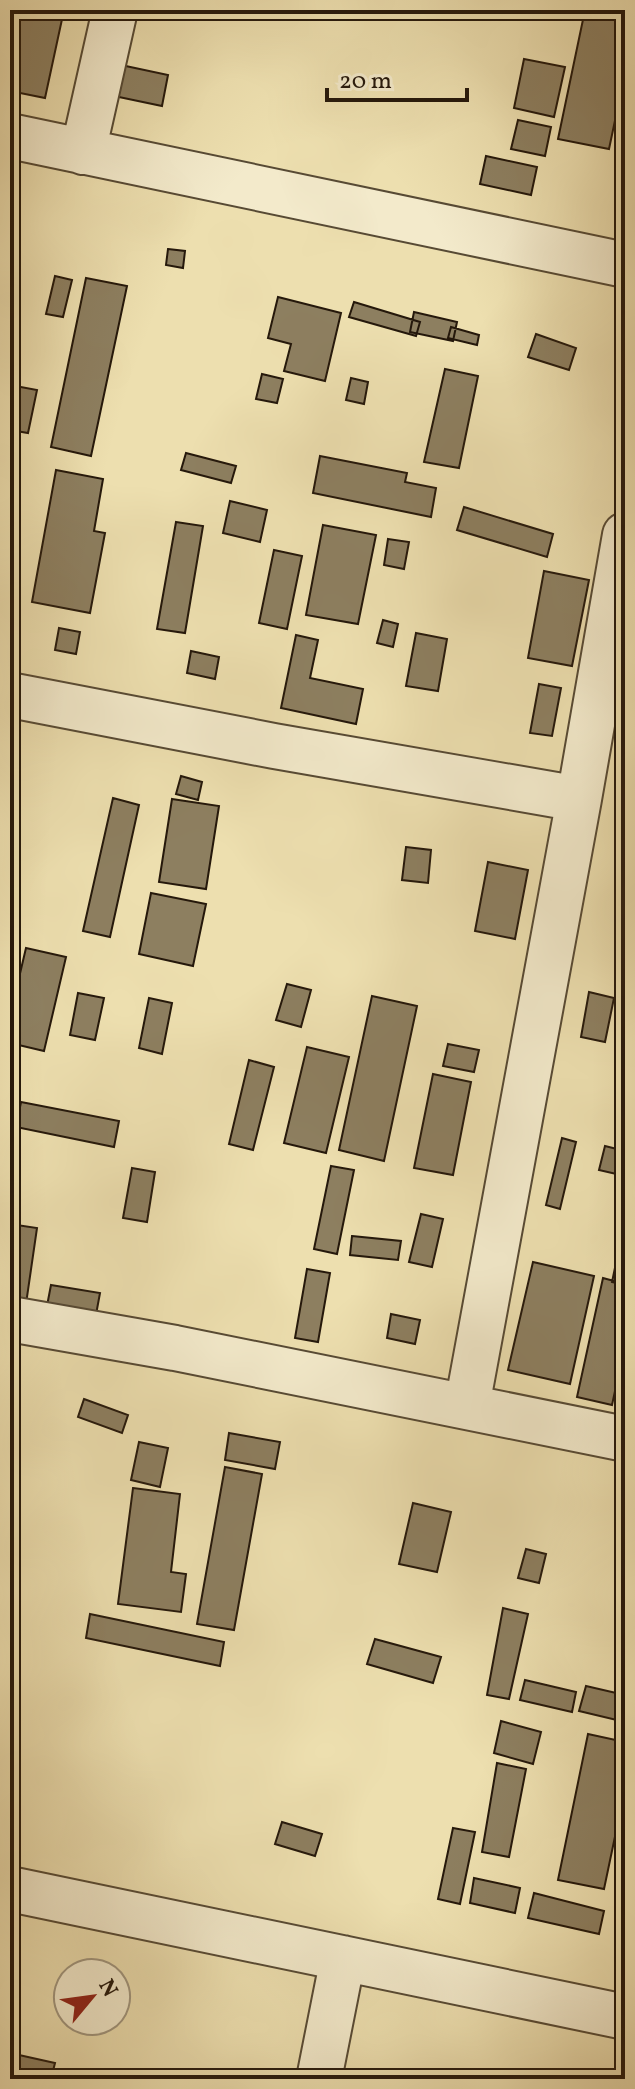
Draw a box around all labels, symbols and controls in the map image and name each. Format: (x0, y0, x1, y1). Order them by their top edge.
scale bar (327, 52, 467, 102)
text: 20 m (339, 65, 392, 99)
north arrow (52, 1957, 132, 2037)
text: N (90, 1974, 125, 2003)

